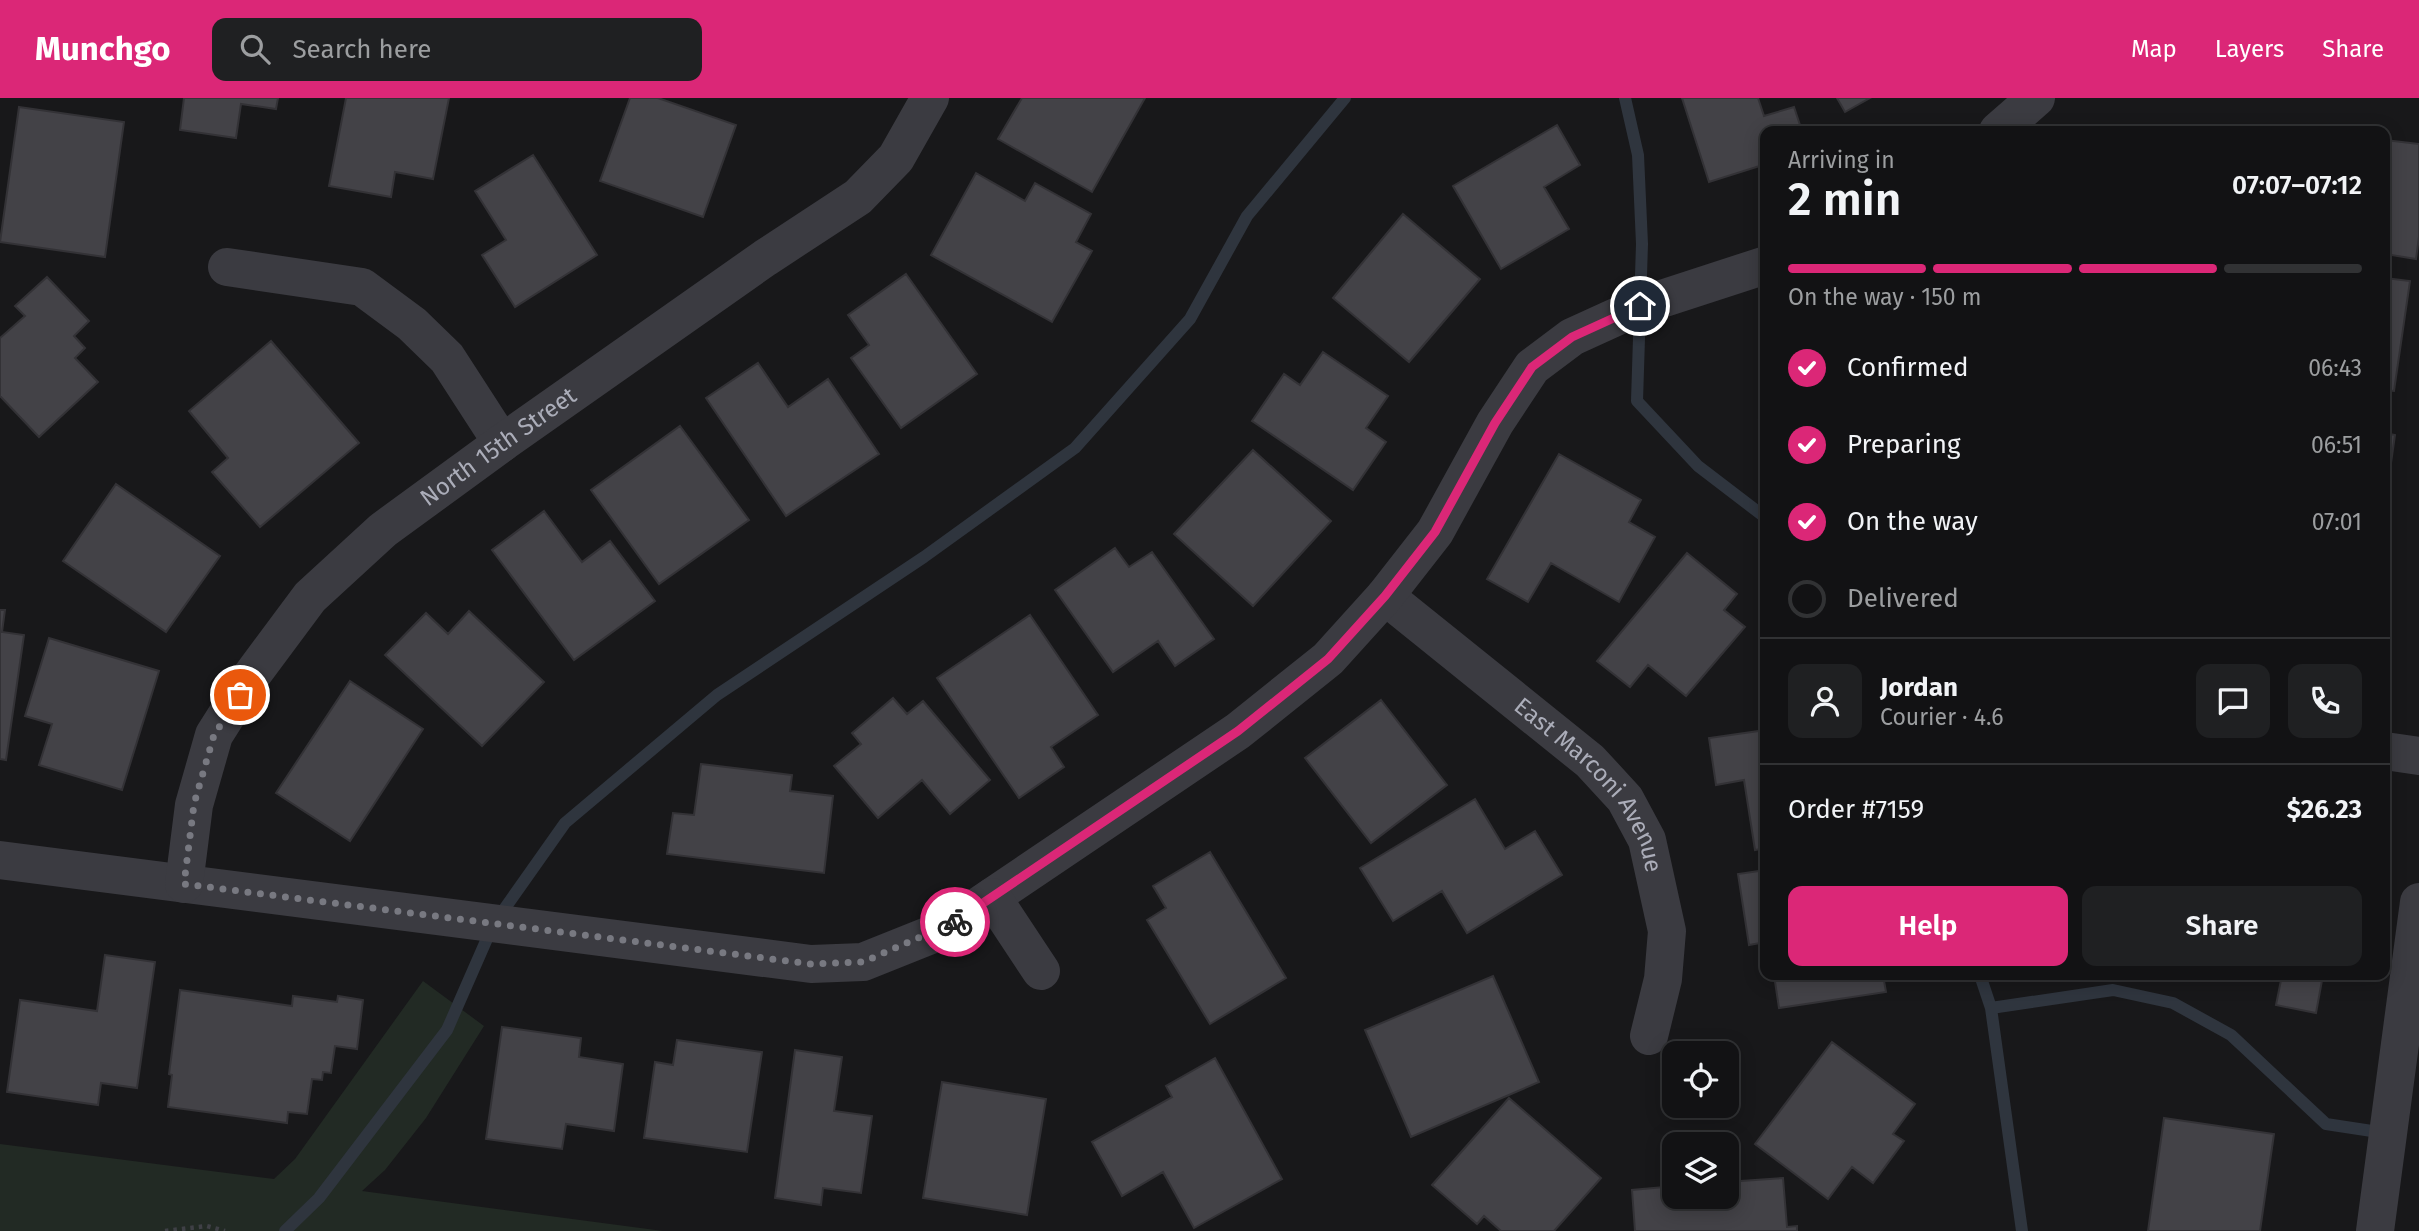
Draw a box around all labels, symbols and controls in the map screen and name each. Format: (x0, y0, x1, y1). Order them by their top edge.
search box (212, 18, 702, 81)
text: Munchgo (35, 29, 170, 69)
icon: search (236, 30, 274, 68)
text: Search here (292, 34, 431, 65)
text: Map (2131, 35, 2177, 63)
text: Layers (2215, 35, 2284, 63)
text: Share (2322, 35, 2384, 63)
text: Arriving in (1788, 146, 1895, 174)
text: 07:07–07:12 (2232, 170, 2362, 201)
text: 2 min (1788, 172, 1901, 227)
pin (1610, 276, 1670, 336)
text: On the way · 150 m (1788, 283, 1981, 311)
icon: home (1621, 287, 1659, 325)
icon: check (1788, 349, 1826, 387)
text: Confirmed (1847, 352, 1968, 383)
text: 06:43 (2308, 354, 2362, 382)
street label: North 15th Street (415, 381, 582, 512)
icon: check (1788, 426, 1826, 464)
text: Preparing (1847, 429, 1960, 460)
text: 06:51 (2311, 431, 2362, 459)
icon: check (1788, 503, 1826, 541)
text: On the way (1847, 506, 1978, 537)
text: 07:01 (2312, 508, 2362, 536)
text: Delivered (1847, 583, 1959, 614)
button: person (1788, 664, 1862, 738)
button: chat (2196, 664, 2270, 738)
button: phone (2288, 664, 2362, 738)
pin (210, 665, 270, 725)
text: Jordan (1880, 672, 1958, 703)
icon: bag (221, 676, 259, 714)
street label: East Marconi Avenue (1509, 692, 1668, 875)
text: Courier · 4.6 (1880, 703, 2004, 731)
text: Order #7159 (1788, 794, 1924, 825)
text: $26.23 (2287, 794, 2362, 825)
button: Help (1788, 886, 2068, 966)
button: Share (2082, 886, 2362, 966)
courier (920, 887, 990, 957)
icon: bike (936, 903, 974, 941)
map controls (1662, 1041, 1739, 1209)
button: locate (1662, 1041, 1739, 1118)
button: layers (1662, 1132, 1739, 1209)

